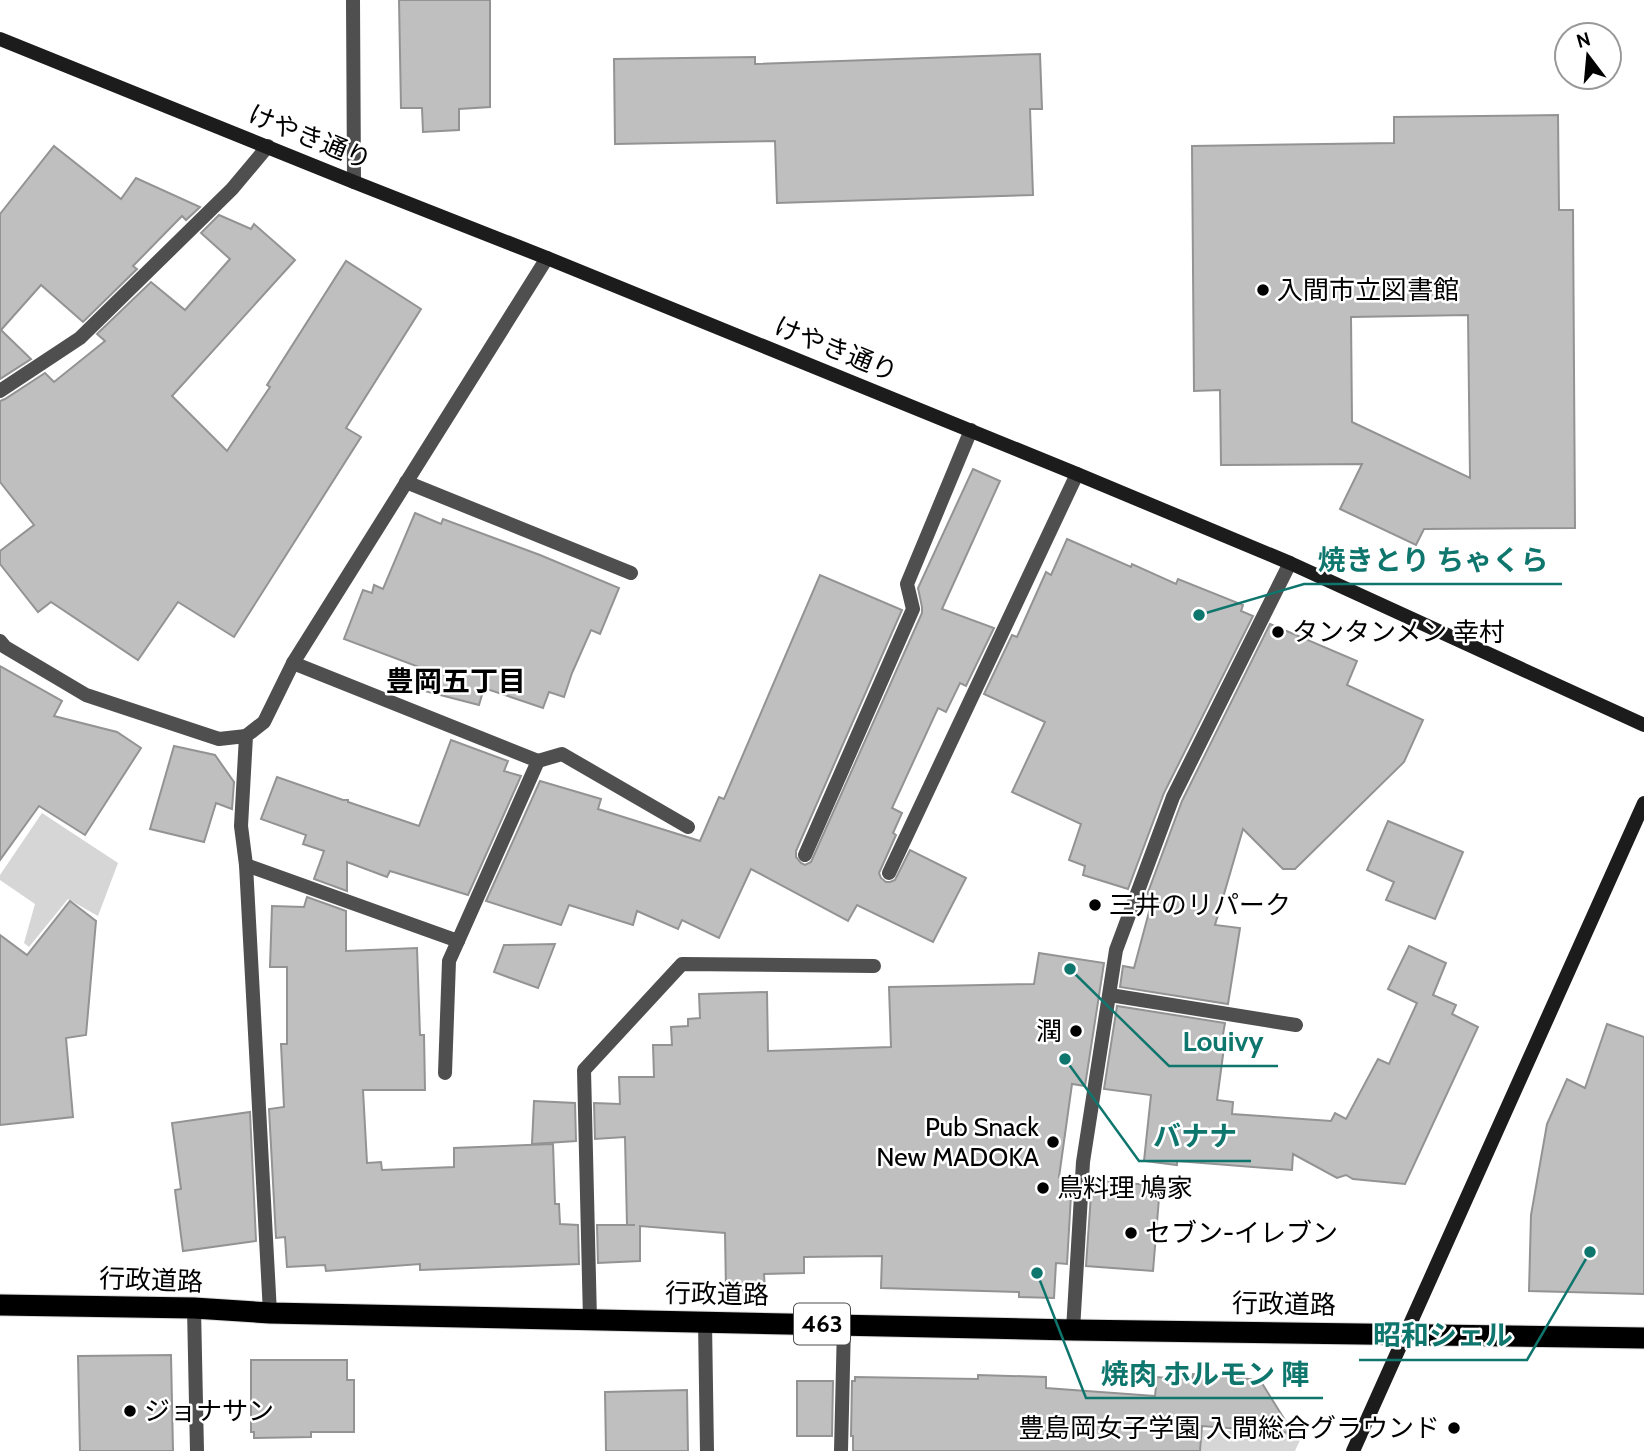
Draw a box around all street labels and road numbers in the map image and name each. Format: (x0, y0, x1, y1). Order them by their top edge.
street label: けやき通り (244, 98, 376, 176)
street label: けやき通り (770, 310, 902, 388)
street label: 行政道路 (98, 1262, 204, 1298)
street label: 行政道路 (665, 1277, 769, 1311)
street label: 行政道路 (1232, 1287, 1336, 1321)
road number: 463 (794, 1304, 850, 1344)

